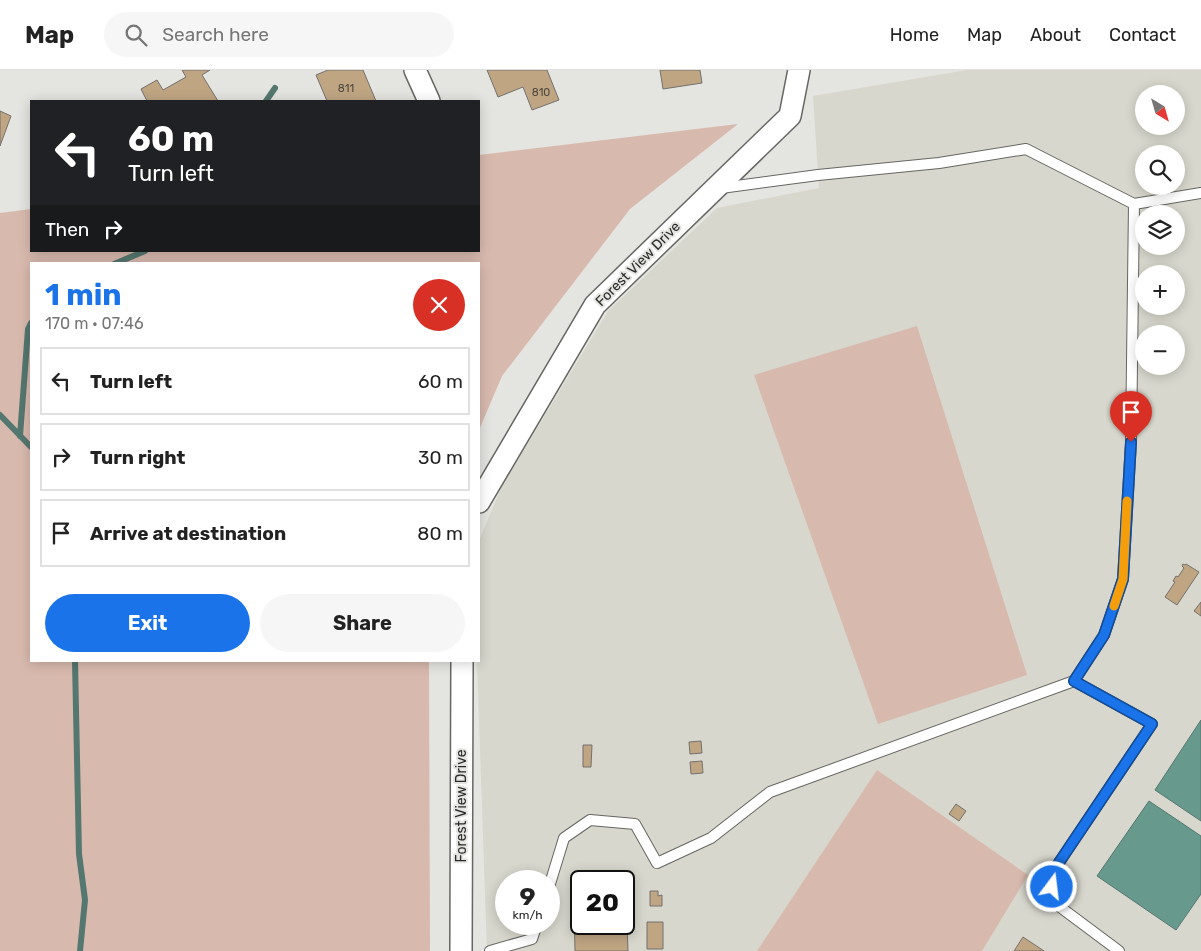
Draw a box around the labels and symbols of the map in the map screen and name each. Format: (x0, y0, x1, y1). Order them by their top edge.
house number: 811 (338, 82, 354, 95)
north arrow (1135, 85, 1185, 135)
house number: 810 (532, 86, 550, 99)
street label: Forest View Drive (592, 218, 684, 310)
pin (1110, 391, 1152, 442)
street label: Forest View Drive (453, 749, 470, 862)
position arrow (1025, 860, 1077, 912)
speed limit sign: 20 (570, 870, 635, 935)

